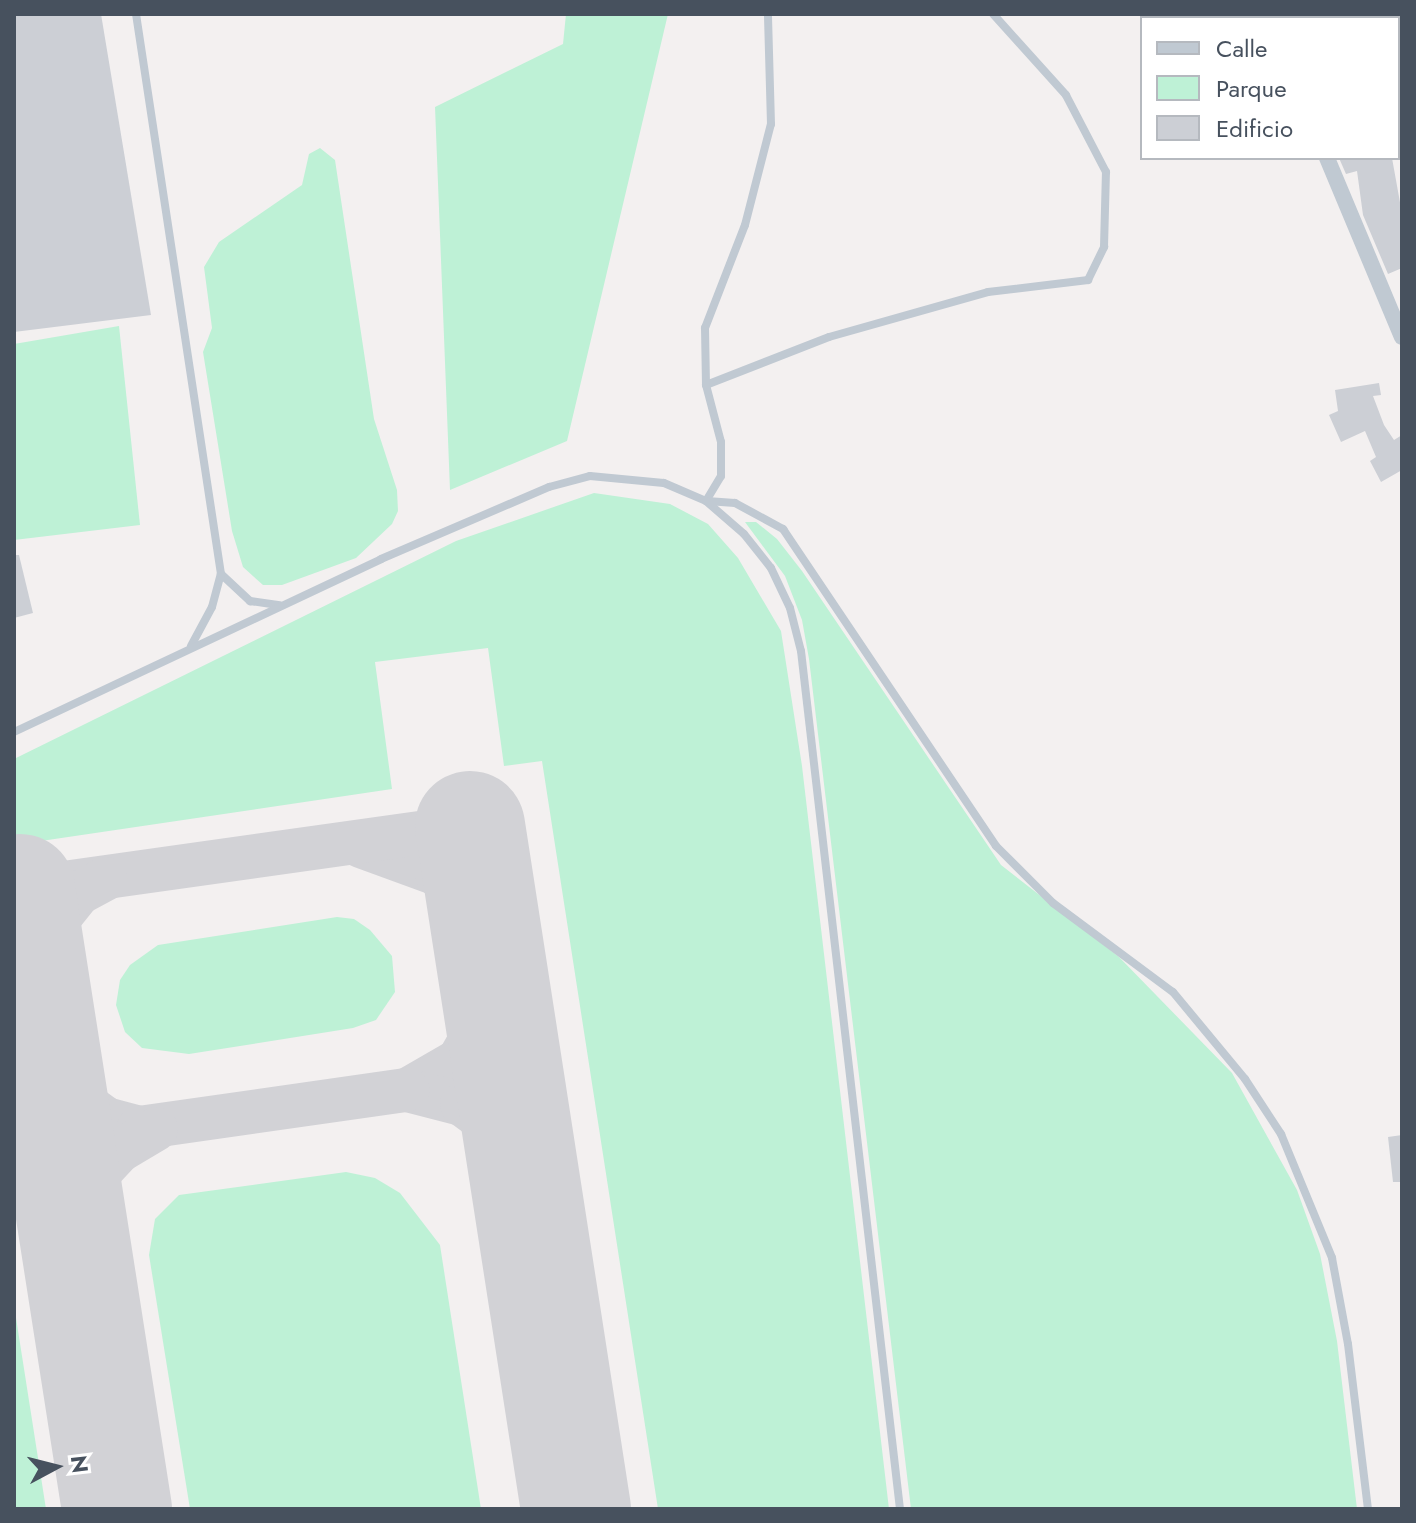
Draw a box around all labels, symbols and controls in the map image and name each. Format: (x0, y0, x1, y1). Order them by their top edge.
legend (1140, 16, 1400, 160)
text: Calle (1216, 31, 1267, 66)
text: Parque (1216, 71, 1287, 106)
text: Edificio (1216, 111, 1293, 146)
north arrow (16, 1427, 96, 1507)
text: N (63, 1453, 97, 1475)

